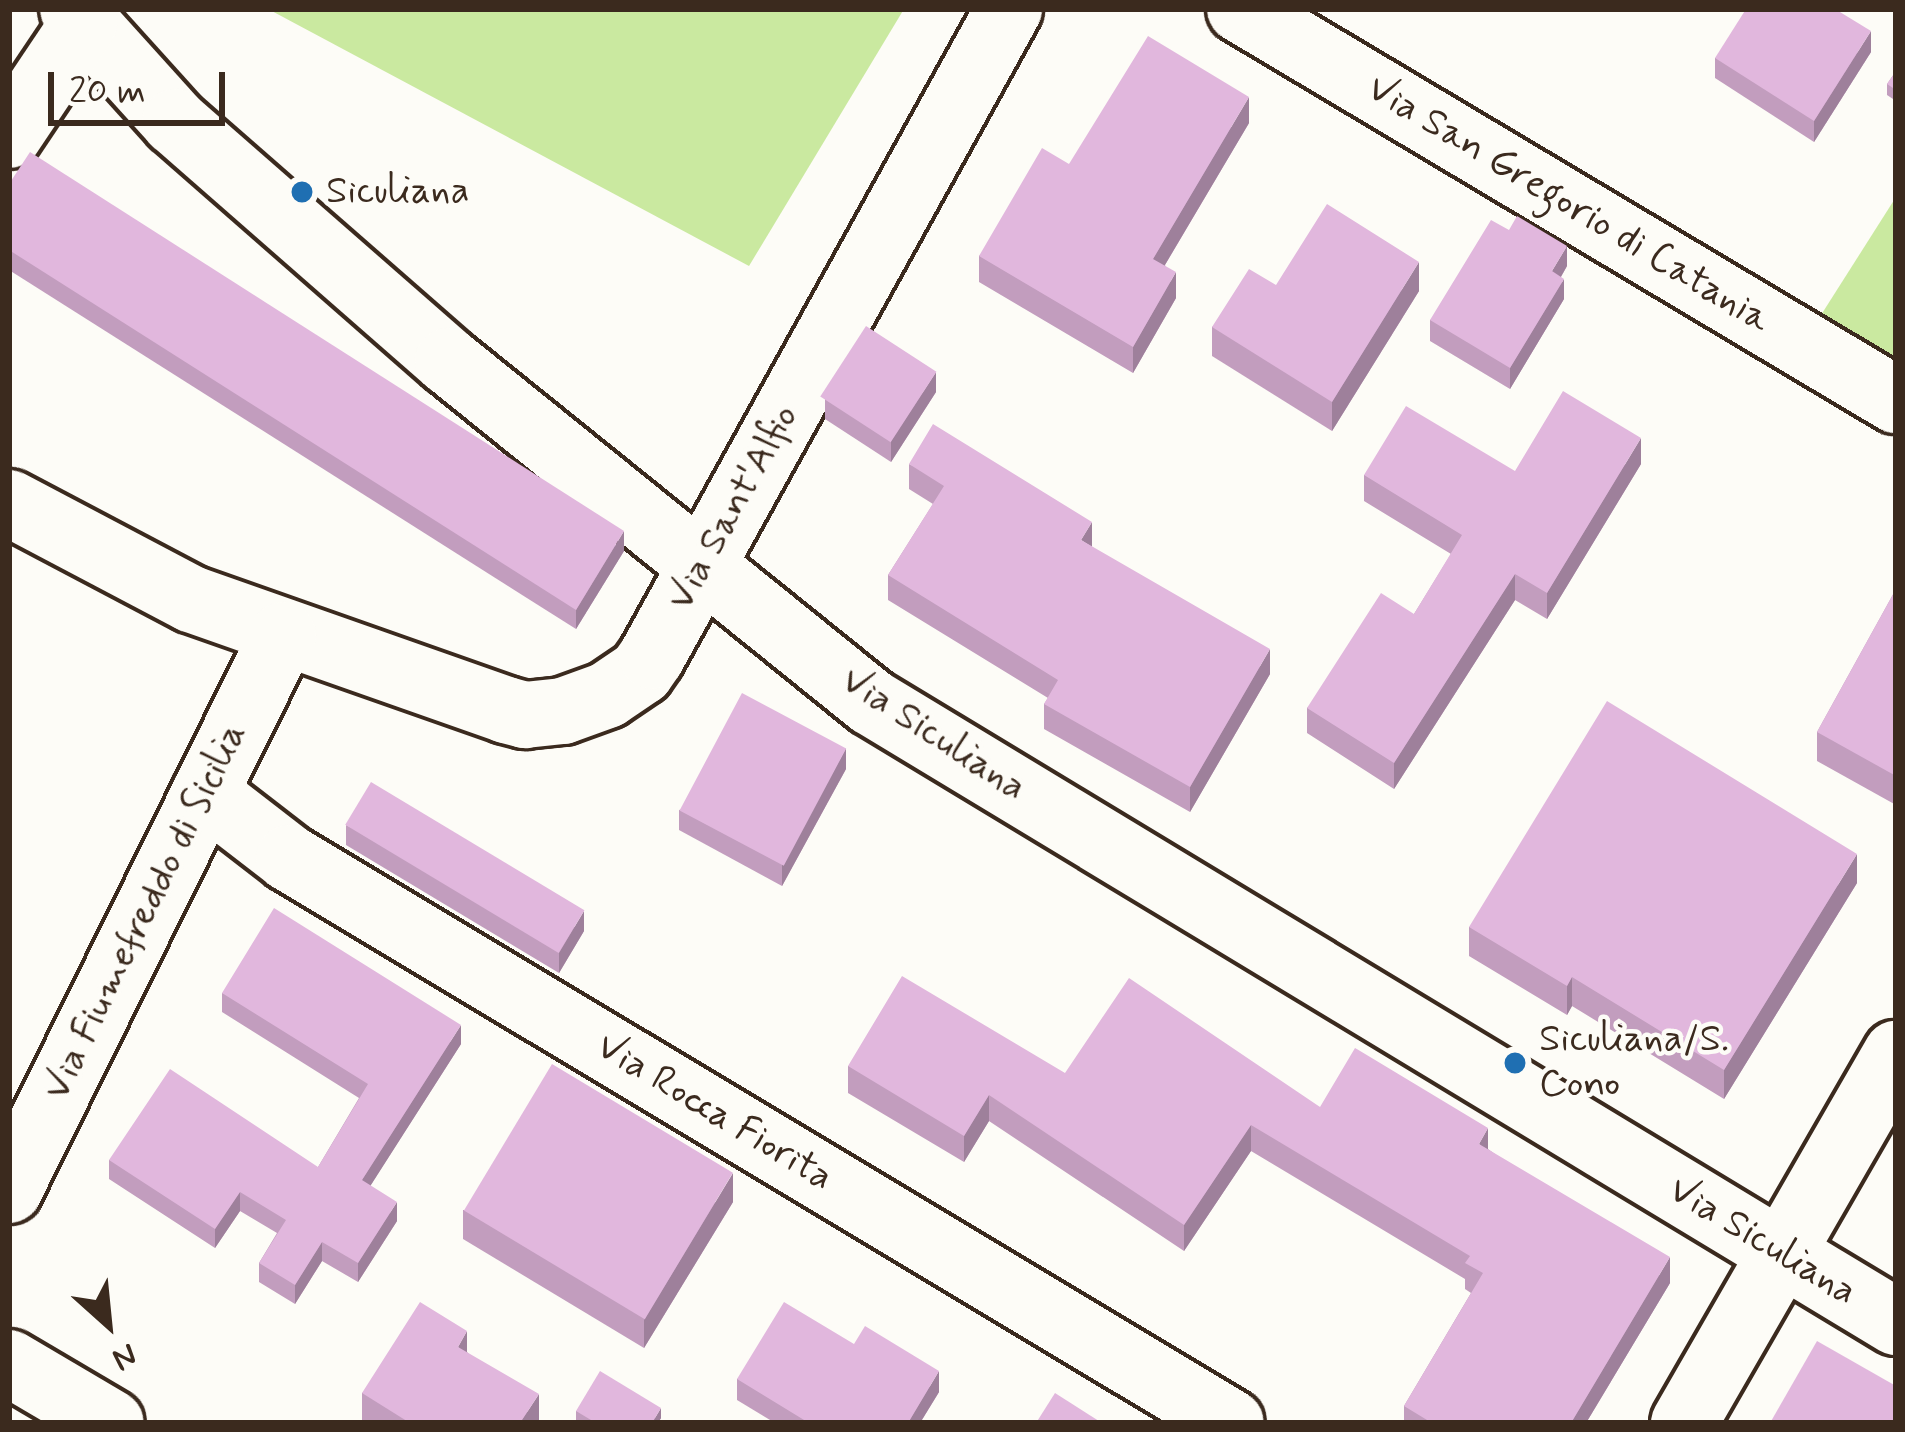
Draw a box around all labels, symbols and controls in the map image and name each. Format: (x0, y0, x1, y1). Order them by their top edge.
scale bar (54, 48, 231, 122)
street label: Via San Gregorio di Catania (1358, 66, 1778, 344)
text: 20 m (69, 69, 146, 116)
place label: Siculiana (326, 169, 469, 215)
marker: Siculiana (289, 179, 315, 205)
street label: Via Sant'Alfio (659, 398, 809, 618)
street label: Via Siculiana (833, 659, 1033, 811)
street label: Via Fiumefreddo di Sicilia (34, 715, 258, 1109)
place label: Siculiana/S. Cono (1539, 1018, 1729, 1109)
street label: Via Rocca Fiorita (586, 1023, 842, 1203)
marker: Siculiana/S. Cono (1502, 1050, 1528, 1076)
street label: Via Siculiana (1661, 1169, 1863, 1315)
north arrow (48, 1264, 168, 1384)
text: N (105, 1331, 144, 1381)

